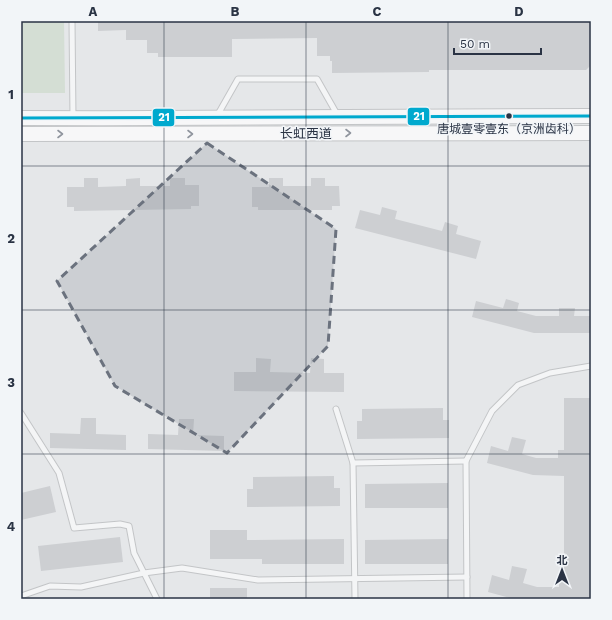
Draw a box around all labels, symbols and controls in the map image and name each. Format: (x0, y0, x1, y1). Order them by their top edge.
text: A (89, 4, 98, 19)
text: B (231, 4, 240, 19)
text: C (373, 4, 382, 19)
text: D (514, 4, 524, 19)
scale bar (454, 30, 541, 56)
text: 50 m (460, 37, 490, 51)
text: 1 (8, 87, 14, 102)
line badge: 21 (407, 107, 430, 126)
line badge: 21 (152, 108, 175, 127)
text: 21 (413, 110, 425, 123)
text: 21 (158, 111, 170, 124)
marker: 唐城壹零壹东（京洲齿科） (504, 111, 514, 121)
place label: 唐城壹零壹东（京洲齿科） (437, 122, 581, 136)
street label: 长虹西道 (280, 126, 332, 141)
one-way arrow (345, 129, 351, 137)
one-way arrow (57, 130, 63, 138)
one-way arrow (187, 130, 193, 138)
text: 2 (7, 231, 15, 246)
text: 3 (7, 375, 15, 390)
text: 4 (7, 519, 16, 534)
north arrow (542, 550, 582, 590)
text: 北 (557, 554, 568, 567)

